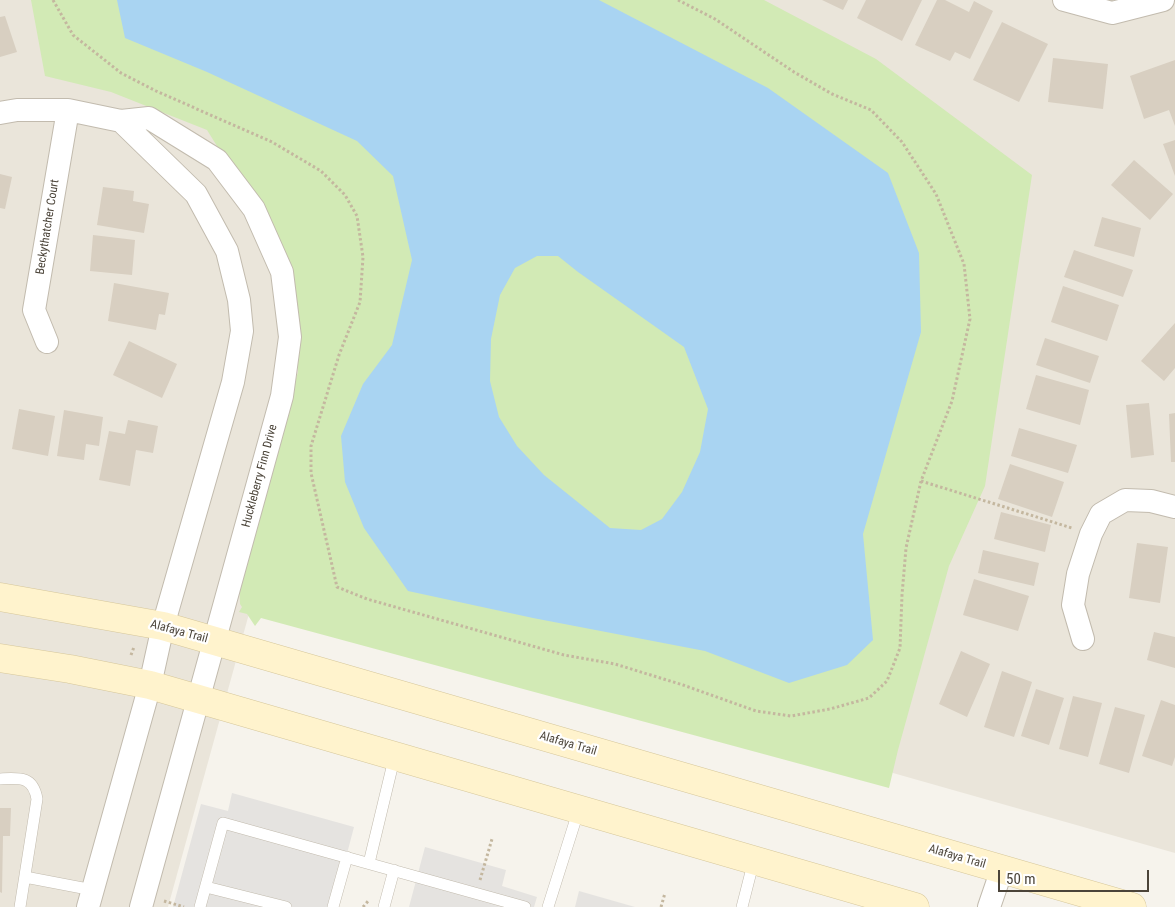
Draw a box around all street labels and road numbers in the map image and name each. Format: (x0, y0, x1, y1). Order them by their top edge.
street label: Beckythatcher Court (33, 178, 63, 276)
street label: Huckleberry Finn Drive (239, 423, 281, 529)
street label: Alafaya Trail (149, 617, 209, 647)
street label: Alafaya Trail (538, 729, 598, 759)
street label: Alafaya Trail (927, 842, 987, 872)

